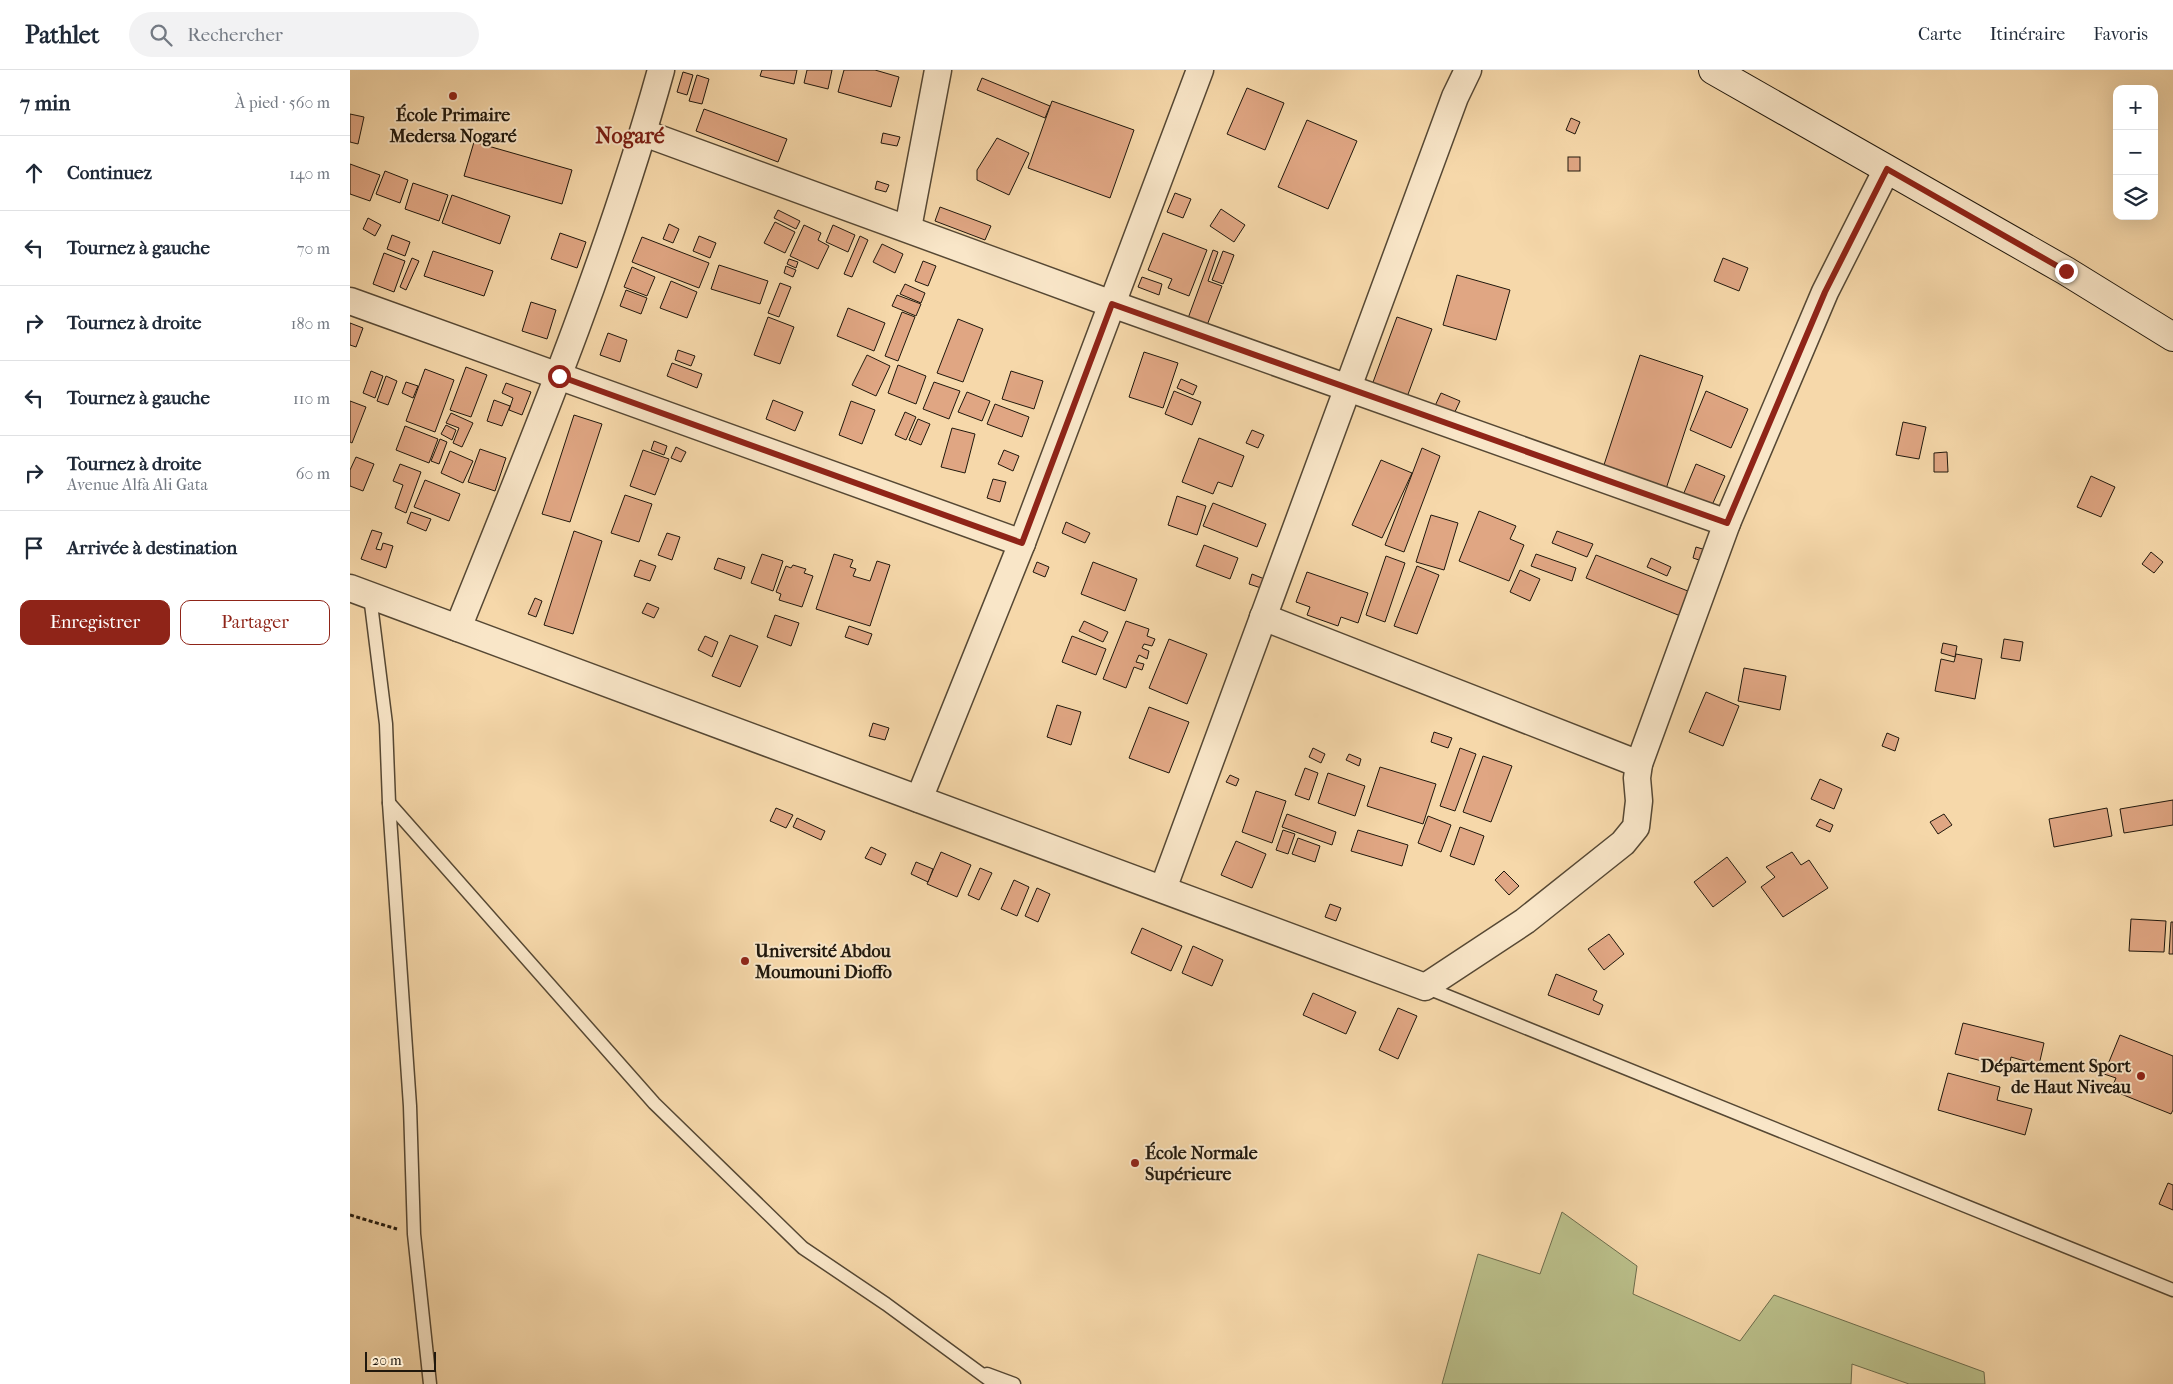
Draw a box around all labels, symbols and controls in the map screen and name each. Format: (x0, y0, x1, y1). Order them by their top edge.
search box (129, 12, 479, 57)
text: Pathlet (25, 21, 99, 49)
icon: search (147, 21, 175, 49)
text: Rechercher (187, 24, 283, 46)
text: Carte (1918, 24, 1962, 45)
text: Itinéraire (1990, 24, 2065, 45)
text: Favoris (2093, 24, 2148, 45)
map controls (2113, 85, 2158, 220)
button: + (2113, 85, 2158, 130)
marker: École Primaire Medersa Nogaré (447, 90, 459, 102)
text: 7 min (20, 91, 71, 115)
text: À pied · 560 m (235, 93, 330, 112)
place label: École Primaire Medersa Nogaré (388, 103, 517, 147)
district label: Nogaré (595, 123, 665, 149)
button: − (2113, 130, 2158, 175)
icon: ahead (20, 159, 48, 187)
text: Continuez (67, 162, 152, 184)
text: 140 m (289, 164, 330, 183)
button: layers (2113, 175, 2158, 220)
icon: left (20, 234, 48, 262)
text: Tournez à gauche (67, 237, 210, 259)
text: 70 m (297, 239, 330, 258)
route end (2055, 260, 2078, 283)
icon: right (20, 309, 48, 337)
text: Tournez à droite (67, 312, 201, 334)
text: 180 m (291, 314, 330, 333)
route start (548, 365, 571, 388)
icon: left (20, 384, 48, 412)
text: Tournez à gauche (67, 387, 210, 409)
text: 110 m (293, 389, 330, 408)
text: Tournez à droite (67, 453, 201, 475)
icon: right (20, 459, 48, 487)
text: 60 m (296, 464, 330, 483)
text: Avenue Alfa Ali Gata (67, 475, 208, 494)
icon: arrive (20, 534, 48, 562)
text: Arrivée à destination (67, 537, 237, 559)
button: Enregistrer (20, 600, 170, 645)
button: Partager (180, 600, 330, 645)
place label: Université Abdou Moumouni Dioffo (754, 941, 892, 983)
marker: Université Abdou Moumouni Dioffo (739, 955, 751, 967)
place label: Département Sport de Haut Niveau (1981, 1056, 2132, 1098)
marker: Département Sport de Haut Niveau (2135, 1070, 2147, 1082)
place label: École Normale Supérieure (1145, 1141, 1258, 1185)
marker: École Normale Supérieure (1129, 1157, 1141, 1169)
scale bar (365, 1349, 436, 1372)
text: 20 m (372, 1352, 402, 1369)

